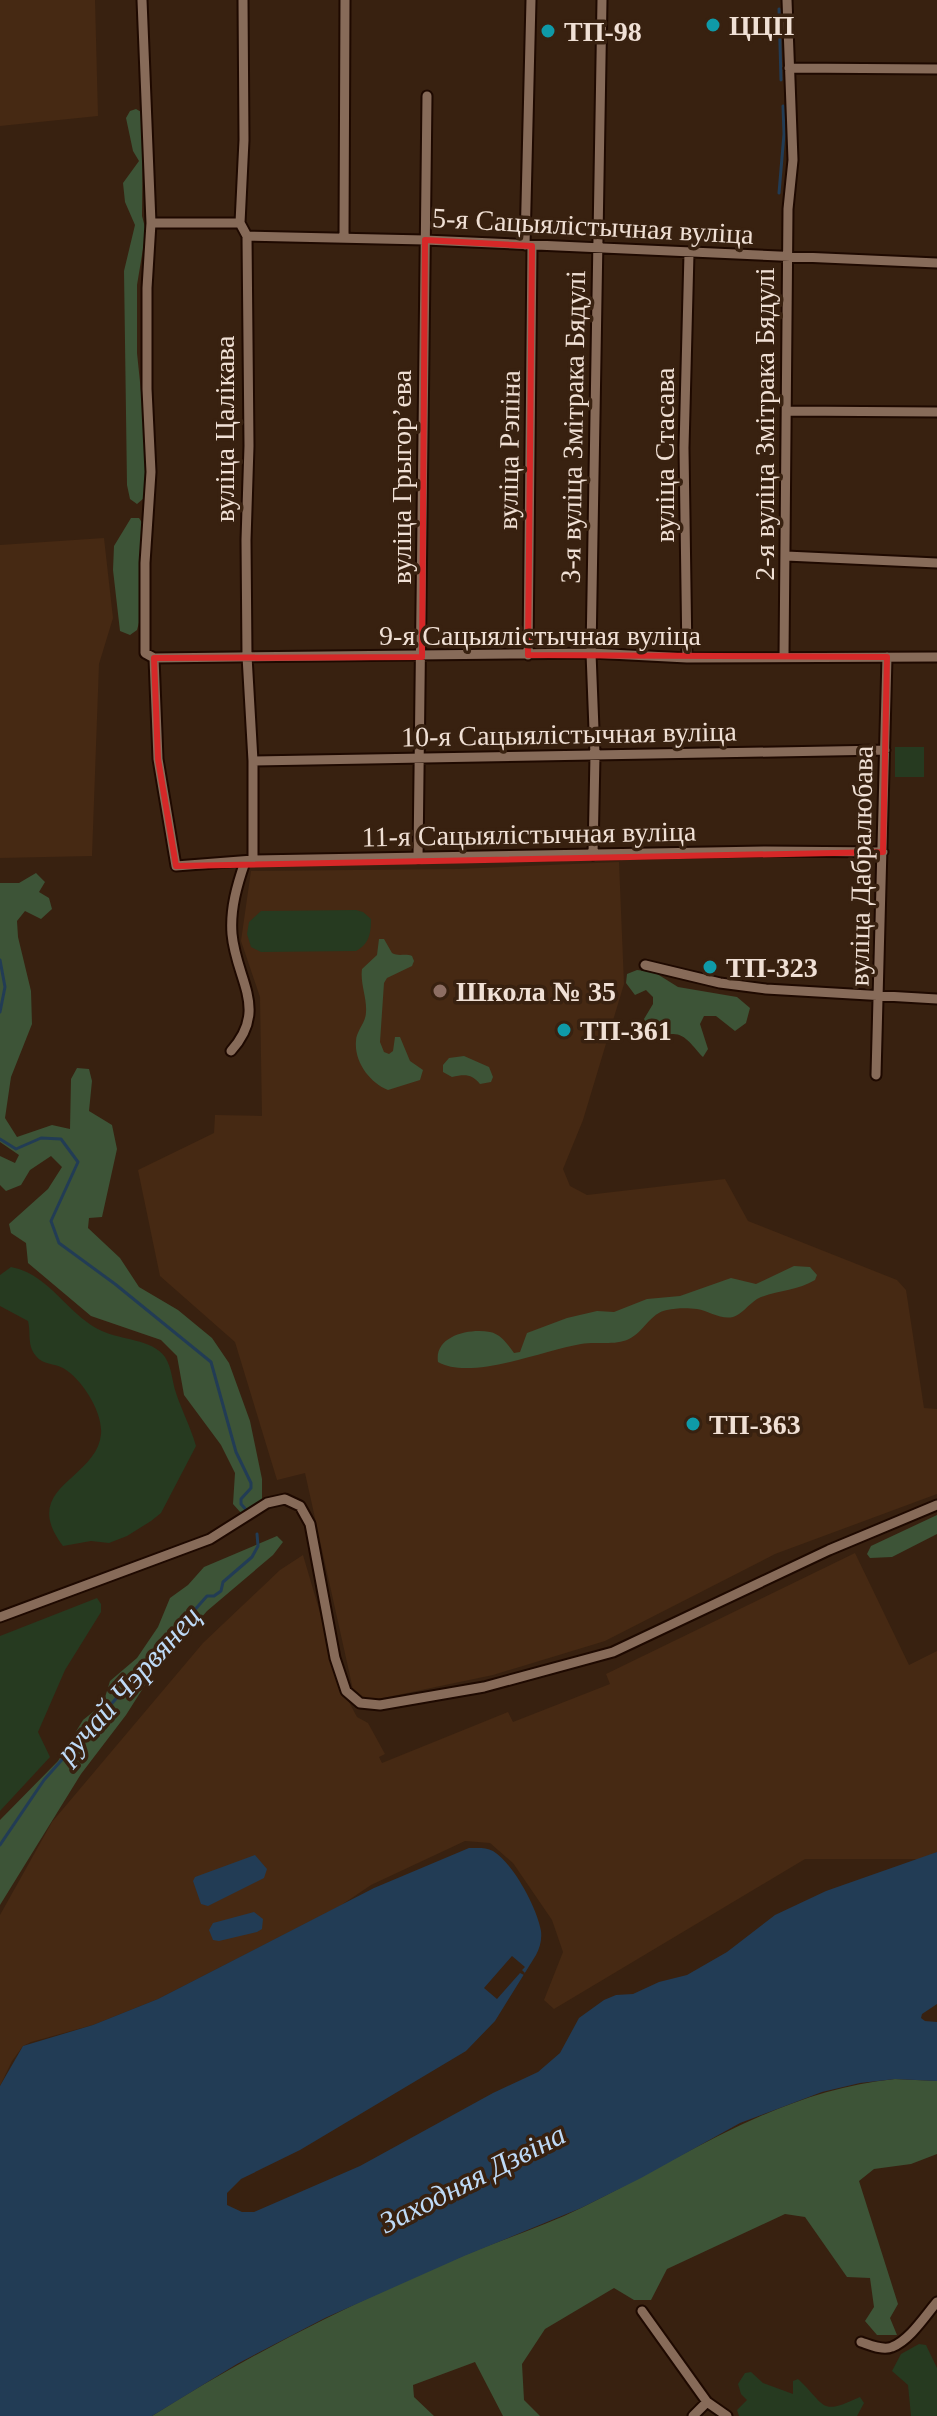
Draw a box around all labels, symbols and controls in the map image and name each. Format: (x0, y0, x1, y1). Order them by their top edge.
place label: ЦЦП (729, 10, 795, 41)
place label: ТП-98 (564, 16, 642, 47)
marker: ЦЦП (704, 16, 722, 34)
marker: ТП-98 (539, 22, 557, 40)
street label: 5-я Сацыялістычная вуліца (432, 202, 755, 250)
street label: 2-я вуліца Змітрака Бядулі (749, 267, 780, 581)
street label: 3-я вуліца Змітрака Бядулі (555, 270, 591, 584)
street label: вуліца Цалікава (209, 335, 240, 522)
street label: вуліца Стасава (649, 367, 680, 543)
street label: вуліца Грыгорʼева (386, 369, 417, 584)
street label: вуліца Рэпіна (492, 369, 526, 530)
street label: 9-я Сацыялістычная вуліца (379, 620, 701, 651)
street label: 10-я Сацыялістычная вуліца (401, 716, 738, 752)
street label: вуліца Дабралюбава (843, 745, 879, 987)
street label: 11-я Сацыялістычная вуліца (361, 816, 697, 852)
place label: ТП-323 (726, 952, 818, 983)
marker: ТП-323 (701, 958, 719, 976)
place label: Школа № 35 (456, 976, 616, 1007)
marker: Школа № 35 (431, 982, 449, 1000)
place label: ТП-361 (580, 1015, 672, 1046)
marker: ТП-361 (555, 1021, 573, 1039)
place label: ТП-363 (709, 1409, 801, 1440)
marker: ТП-363 (684, 1415, 702, 1433)
water label: ручай Чэрвянец (48, 1599, 207, 1770)
water label: Заходняя Дзвіна (373, 2117, 571, 2239)

